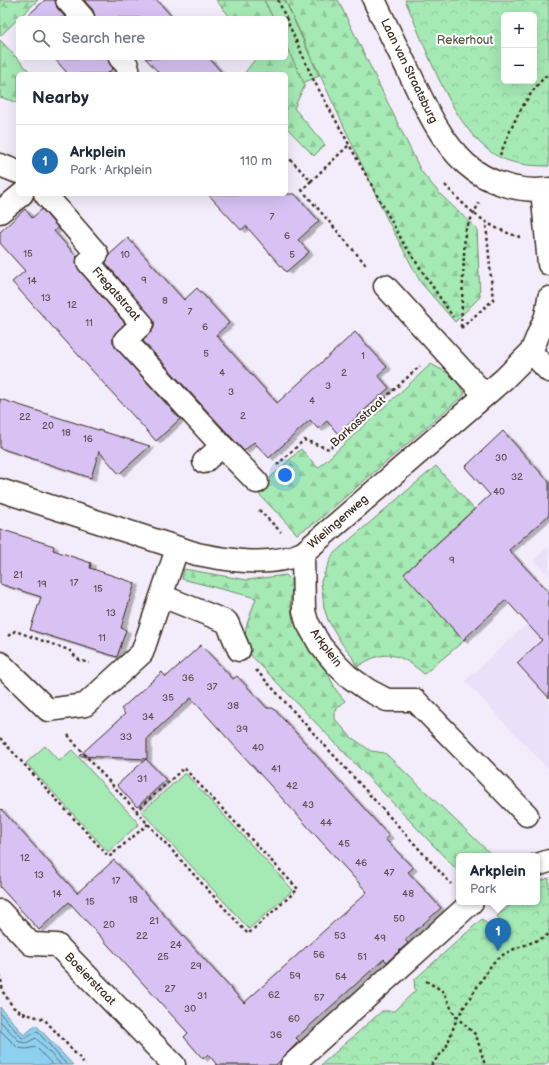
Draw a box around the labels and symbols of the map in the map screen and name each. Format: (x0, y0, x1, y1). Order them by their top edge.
street label: Laan van Straatsburg (377, 16, 441, 126)
park label: Rekerhout (437, 33, 494, 48)
house number: 7 (270, 211, 275, 223)
house number: 6 (284, 230, 290, 242)
house number: 15 (23, 248, 33, 260)
house number: 10 (120, 249, 130, 261)
house number: 5 (289, 249, 295, 261)
street label: Fregatstraat (88, 264, 144, 324)
house number: 9 (141, 274, 147, 286)
house number: 14 (27, 275, 37, 287)
house number: 13 (41, 292, 51, 304)
house number: 8 (162, 295, 168, 307)
house number: 12 (67, 299, 77, 311)
house number: 7 (188, 306, 193, 318)
house number: 11 (85, 317, 93, 329)
house number: 6 (202, 321, 208, 333)
house number: 5 (203, 348, 209, 360)
house number: 1 (361, 350, 365, 362)
house number: 4 (219, 367, 225, 379)
house number: 2 (341, 367, 347, 379)
house number: 3 (325, 380, 331, 392)
house number: 3 (228, 386, 234, 398)
street label: Barkasstraat (327, 393, 389, 451)
house number: 4 (309, 395, 315, 407)
house number: 2 (240, 410, 246, 422)
house number: 22 (19, 411, 31, 423)
house number: 20 (42, 420, 54, 432)
house number: 18 (61, 427, 71, 439)
house number: 16 (83, 433, 93, 445)
house number: 30 (495, 452, 507, 464)
your location (275, 465, 295, 485)
house number: 32 (511, 471, 523, 483)
house number: 40 (493, 486, 505, 498)
street label: Wielingenweg (305, 492, 371, 552)
house number: 9 (449, 554, 455, 566)
house number: 21 (13, 569, 23, 581)
house number: 17 (70, 577, 78, 589)
house number: 19 (37, 578, 47, 590)
house number: 15 (93, 583, 103, 595)
house number: 13 (106, 607, 116, 619)
street label: Arkplein (307, 626, 345, 670)
house number: 11 (98, 632, 106, 644)
house number: 36 (182, 672, 194, 684)
house number: 37 (206, 681, 218, 693)
house number: 35 (162, 692, 174, 704)
house number: 38 (227, 700, 239, 712)
house number: 34 (142, 711, 154, 723)
house number: 39 (236, 723, 248, 735)
house number: 33 (120, 731, 132, 743)
house number: 40 (252, 742, 264, 754)
house number: 41 (271, 763, 281, 775)
house number: 31 (137, 773, 147, 785)
house number: 42 (286, 780, 298, 792)
house number: 43 (302, 799, 314, 811)
house number: 44 (320, 817, 332, 829)
house number: 45 (338, 838, 350, 850)
house number: 12 (20, 852, 30, 864)
house number: 46 (355, 857, 367, 869)
house number: 47 (383, 867, 395, 879)
house number: 13 (34, 869, 44, 881)
house number: 17 (112, 875, 120, 887)
house number: 14 (52, 888, 62, 900)
house number: 48 (402, 888, 414, 900)
house number: 18 (128, 894, 138, 906)
house number: 15 (85, 896, 95, 908)
house number: 50 (393, 913, 405, 925)
house number: 21 (149, 915, 159, 927)
pin: 1 (485, 918, 511, 951)
house number: 20 (103, 919, 115, 931)
house number: 22 (136, 930, 148, 942)
house number: 53 (334, 930, 346, 942)
house number: 49 (374, 932, 386, 944)
house number: 24 (170, 939, 182, 951)
house number: 56 (313, 949, 325, 961)
street label: Boeierstraat (61, 950, 119, 1009)
house number: 25 (157, 951, 169, 963)
house number: 51 (357, 951, 367, 963)
house number: 29 (190, 960, 202, 972)
house number: 59 (289, 970, 301, 982)
house number: 54 (335, 971, 347, 983)
house number: 27 (165, 983, 175, 995)
house number: 62 (268, 989, 280, 1001)
house number: 31 (197, 990, 207, 1002)
house number: 57 (314, 992, 324, 1004)
house number: 30 (184, 1003, 196, 1015)
house number: 60 (288, 1013, 300, 1025)
house number: 36 (270, 1029, 282, 1041)

